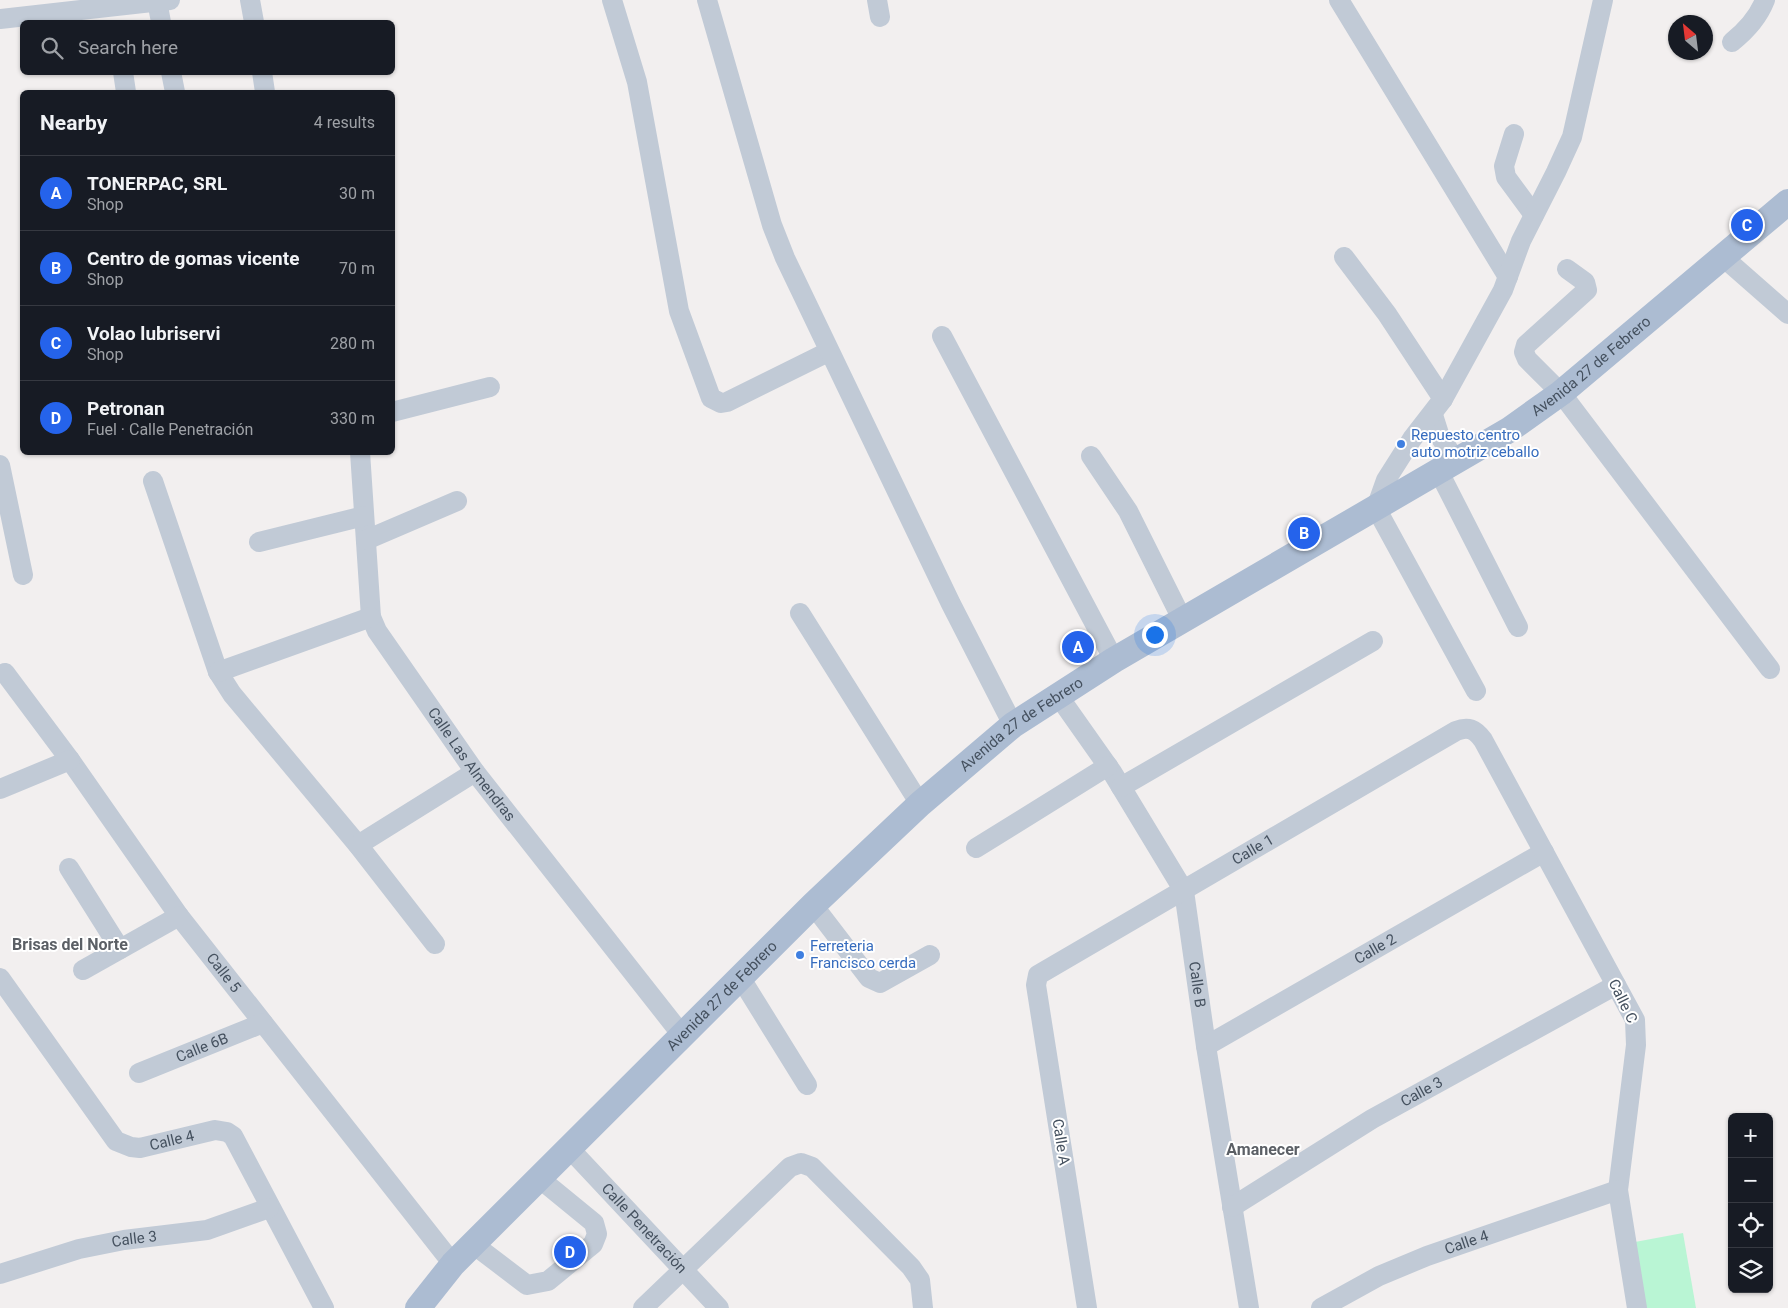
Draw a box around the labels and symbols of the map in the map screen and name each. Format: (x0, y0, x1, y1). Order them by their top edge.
north arrow (1668, 15, 1713, 60)
pin: C (1731, 206, 1763, 244)
street label: Avenida 27 de Febrero (1528, 312, 1654, 420)
place label: Repuesto centro auto motriz ceballo (1411, 426, 1539, 461)
marker: Repuesto centro auto motriz ceballo (1395, 438, 1407, 450)
pin: B (1288, 514, 1320, 552)
your location (1142, 622, 1168, 648)
pin: A (1062, 628, 1094, 666)
street label: Avenida 27 de Febrero (956, 673, 1086, 775)
street label: Calle Las Almendras (424, 704, 519, 825)
street label: Calle 1 (1229, 830, 1277, 869)
street label: Calle 2 (1351, 930, 1399, 968)
district label: Brisas del Norte (12, 935, 128, 954)
street label: Avenida 27 de Febrero (663, 937, 781, 1055)
place label: Ferreteria Francisco cerda (810, 937, 916, 972)
street label: Calle 5 (202, 949, 245, 996)
marker: Ferreteria Francisco cerda (794, 949, 806, 961)
street label: Calle B (1185, 960, 1209, 1009)
street label: Calle C (1605, 976, 1641, 1026)
street label: Calle 6B (173, 1029, 231, 1066)
street label: Calle 3 (1397, 1073, 1446, 1111)
street label: Calle A (1048, 1118, 1074, 1167)
street label: Calle 4 (148, 1126, 197, 1154)
district label: Amanecer (1226, 1140, 1300, 1159)
street label: Calle Penetración (598, 1179, 691, 1277)
street label: Calle 4 (1442, 1226, 1491, 1258)
street label: Calle 3 (110, 1227, 158, 1251)
pin: D (554, 1233, 586, 1271)

